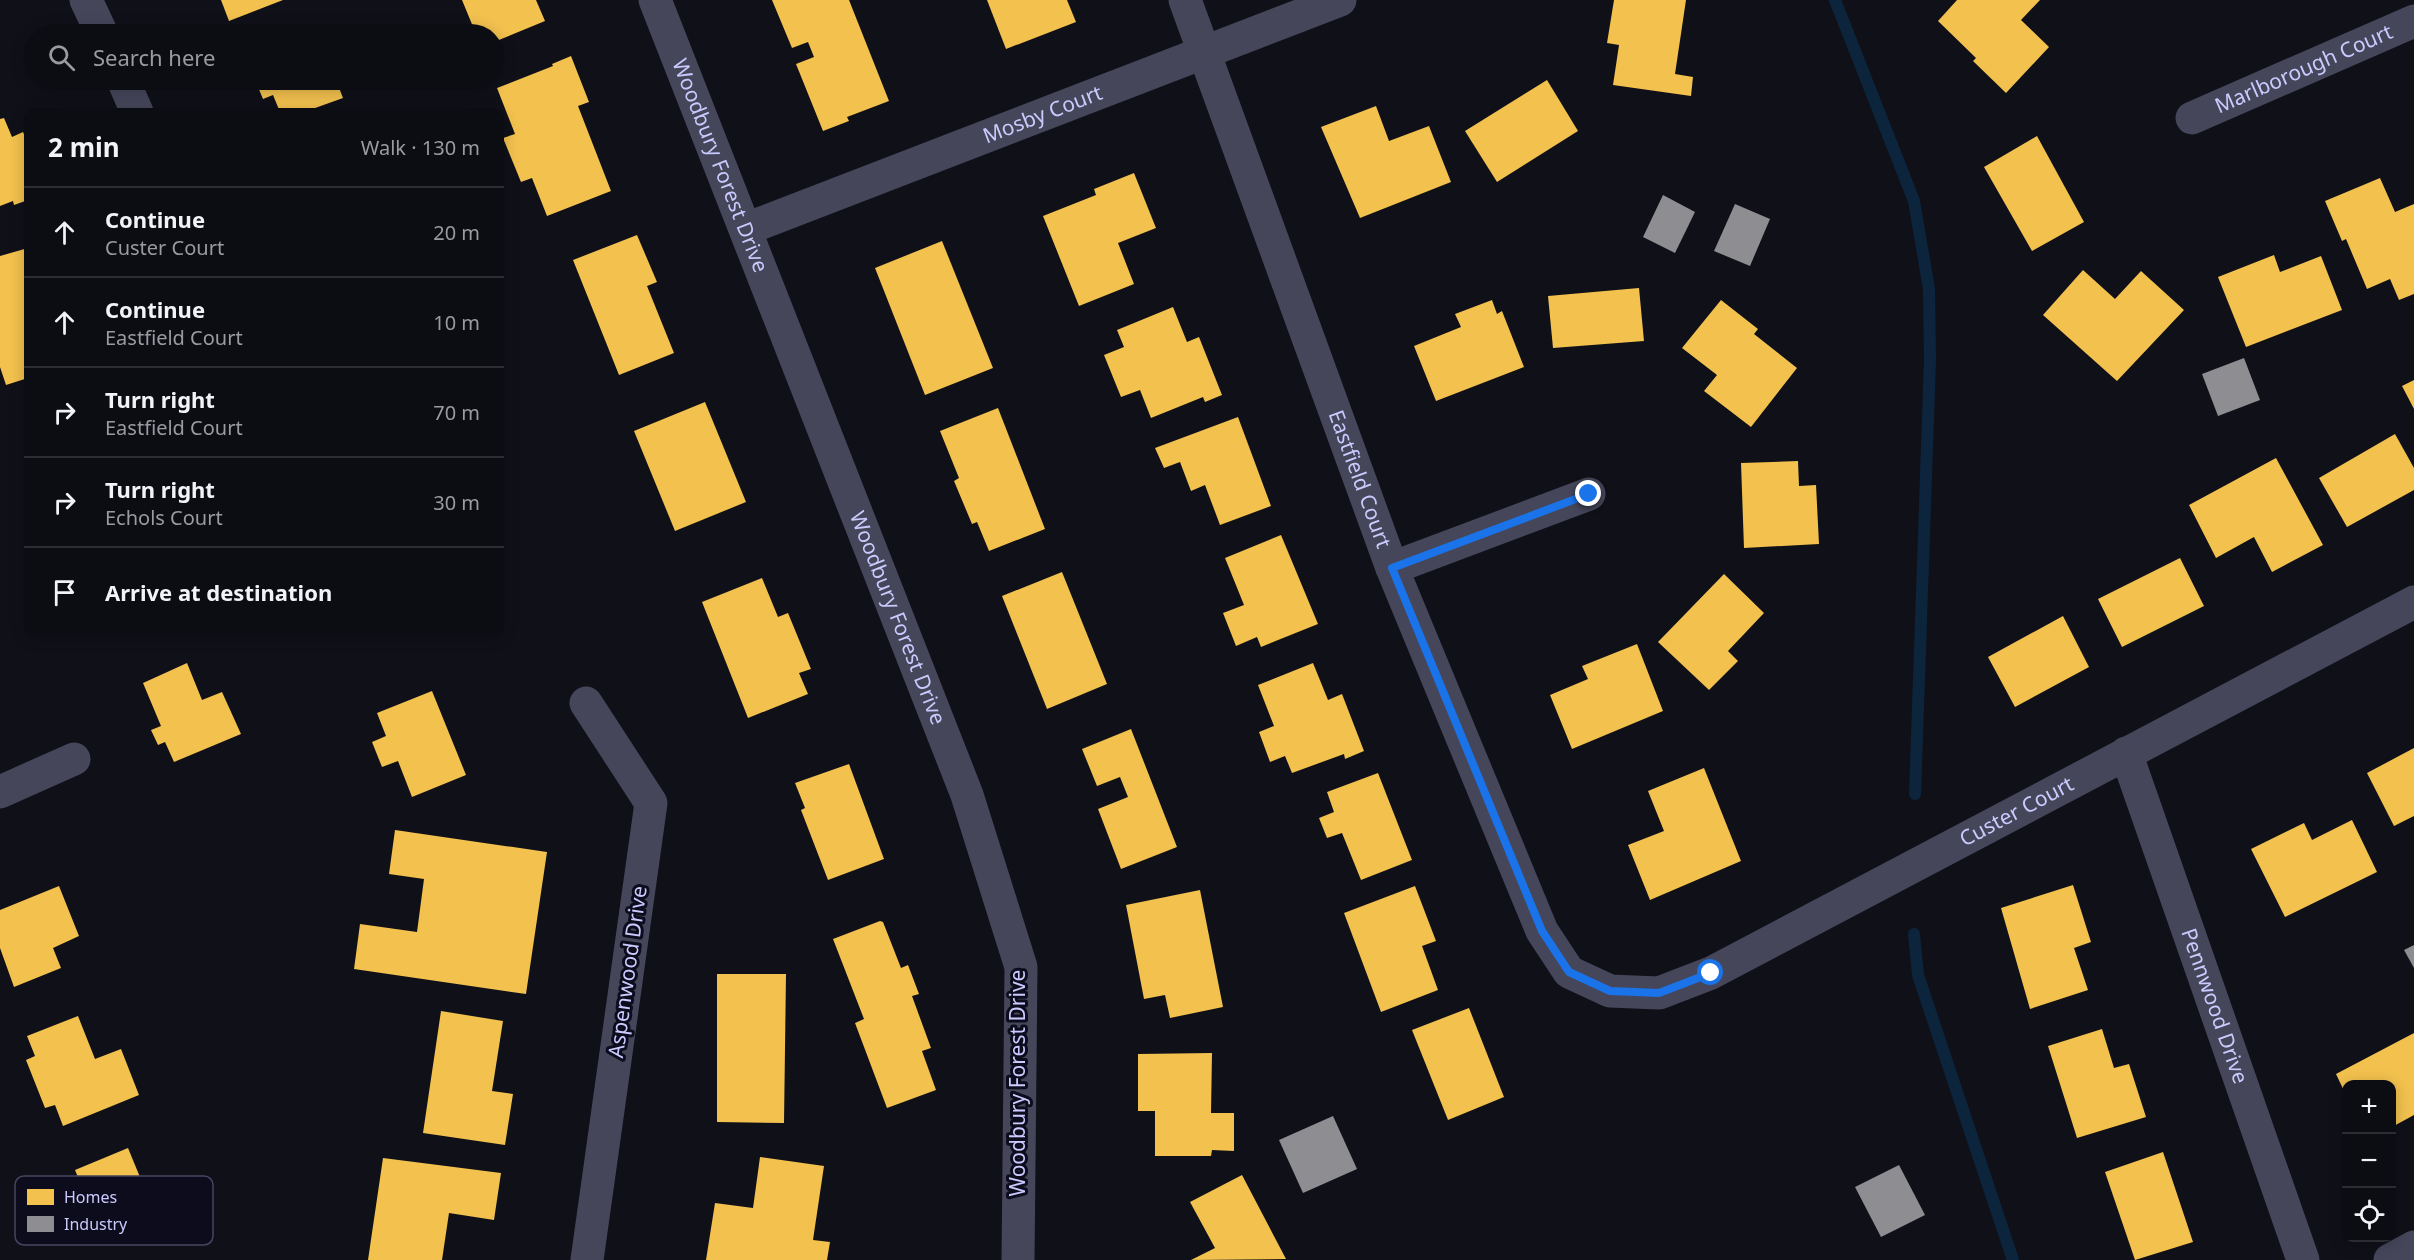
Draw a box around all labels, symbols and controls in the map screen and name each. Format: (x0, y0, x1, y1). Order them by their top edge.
street label: Marlborough Court (2210, 17, 2397, 119)
search box (24, 24, 504, 90)
icon: search (45, 41, 78, 74)
text: Search here (93, 42, 215, 72)
street label: Woodbury Forest Drive (666, 55, 775, 276)
street label: Mosby Court (979, 78, 1106, 149)
text: 2 min (48, 129, 120, 165)
text: Walk · 130 m (361, 134, 480, 161)
text: Continue (105, 204, 205, 234)
icon: ahead (48, 216, 81, 249)
text: 20 m (433, 219, 480, 246)
text: Custer Court (105, 234, 224, 261)
text: Continue (105, 294, 205, 324)
icon: ahead (48, 306, 81, 339)
text: 10 m (433, 309, 480, 336)
text: Eastfield Court (105, 324, 243, 351)
text: Turn right (105, 384, 215, 414)
icon: right (48, 396, 81, 429)
text: 70 m (433, 399, 480, 426)
street label: Eastfield Court (1323, 406, 1399, 552)
text: Eastfield Court (105, 414, 243, 441)
text: Turn right (105, 474, 215, 504)
route end (1575, 480, 1601, 506)
icon: right (48, 486, 81, 519)
text: 30 m (433, 489, 480, 516)
text: Echols Court (105, 504, 223, 531)
street label: Woodbury Forest Drive (844, 507, 953, 729)
icon: arrive (48, 576, 81, 609)
text: Arrive at destination (105, 577, 332, 607)
street label: Custer Court (1954, 769, 2078, 852)
street label: Aspenwood Drive (601, 884, 653, 1060)
street label: Pennwood Drive (2175, 924, 2255, 1087)
route start (1697, 959, 1723, 985)
street label: Woodbury Forest Drive (1003, 970, 1031, 1196)
map controls (2342, 1080, 2396, 1242)
button: + (2342, 1080, 2396, 1134)
button: − (2342, 1134, 2396, 1188)
legend (15, 1176, 213, 1245)
text: Homes (64, 1186, 117, 1208)
button: locate (2342, 1188, 2396, 1242)
text: Industry (64, 1213, 128, 1235)

